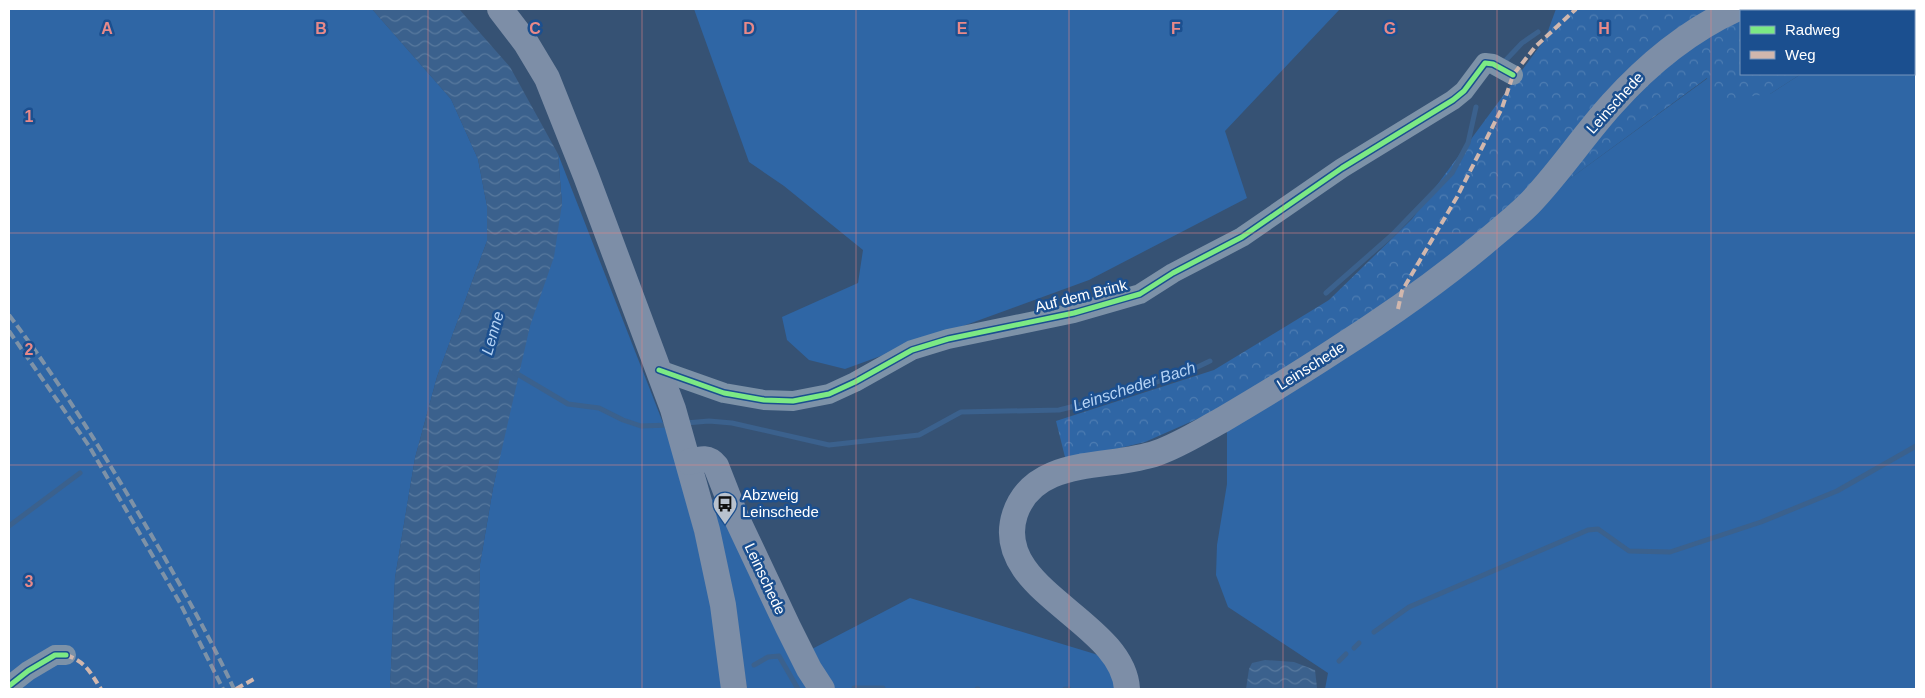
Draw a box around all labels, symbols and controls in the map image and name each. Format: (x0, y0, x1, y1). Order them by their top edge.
legend (1740, 10, 1915, 75)
text: A (101, 20, 113, 37)
text: B (315, 20, 327, 37)
text: C (529, 20, 541, 37)
text: D (743, 20, 755, 37)
text: E (957, 20, 968, 37)
text: F (1171, 20, 1181, 37)
text: G (1384, 20, 1396, 37)
text: H (1598, 20, 1610, 37)
text: Radweg (1785, 21, 1840, 38)
text: Weg (1785, 46, 1816, 63)
street label: Leinschede (1583, 68, 1647, 137)
text: 1 (25, 108, 34, 125)
street label: Auf dem Brink (1033, 276, 1129, 315)
water label: Lenne (478, 309, 507, 357)
street label: Leinschede (1274, 338, 1348, 393)
text: 2 (25, 341, 34, 358)
water label: Leinscheder Bach (1071, 359, 1198, 414)
place label: Abzweig Leinschede (742, 486, 819, 520)
bus stop icon: Abzweig Leinschede (712, 491, 738, 525)
street label: Leinschede (742, 540, 789, 617)
text: 3 (25, 573, 34, 590)

